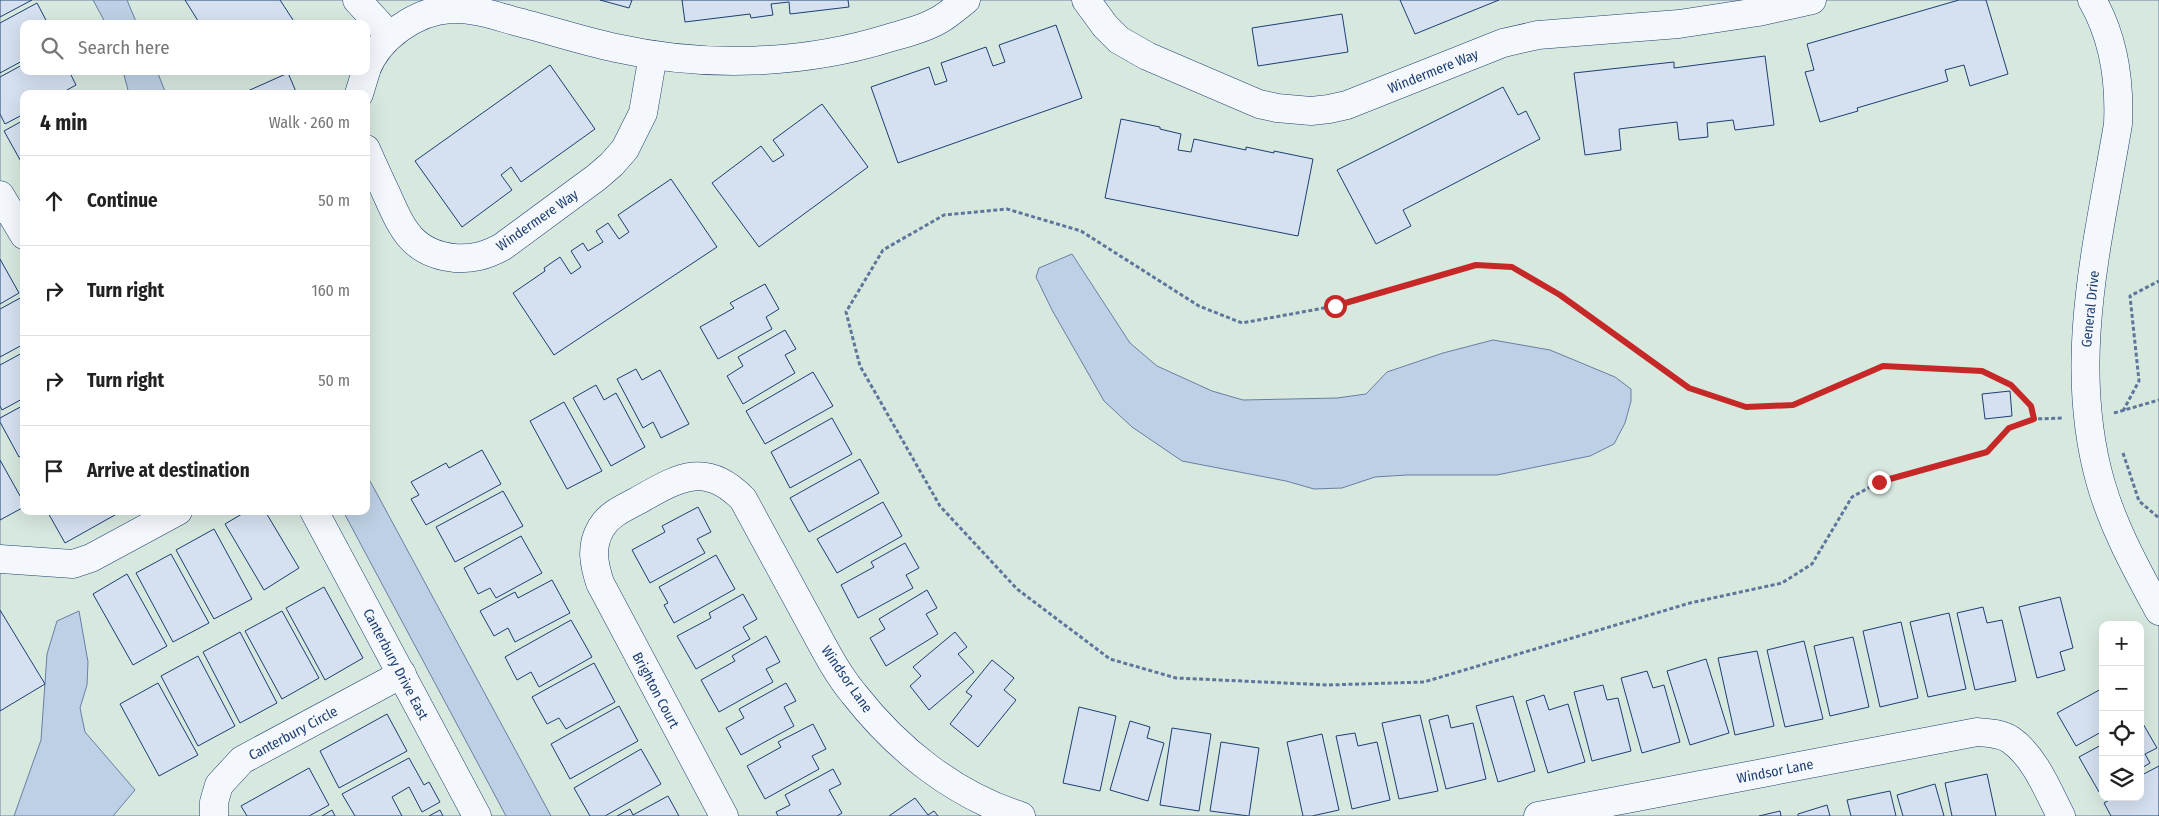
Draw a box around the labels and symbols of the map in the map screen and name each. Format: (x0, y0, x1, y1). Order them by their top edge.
street label: Windermere Way (1385, 45, 1482, 97)
street label: Windermere Way (493, 185, 582, 255)
street label: General Drive (2078, 270, 2103, 348)
route start (1324, 295, 1347, 318)
route end (1868, 471, 1891, 494)
street label: Canterbury Drive East (359, 606, 432, 723)
street label: Windsor Lane (817, 643, 876, 716)
street label: Brighton Court (628, 649, 683, 731)
street label: Canterbury Circle (246, 703, 341, 764)
street label: Windsor Lane (1735, 756, 1815, 787)

